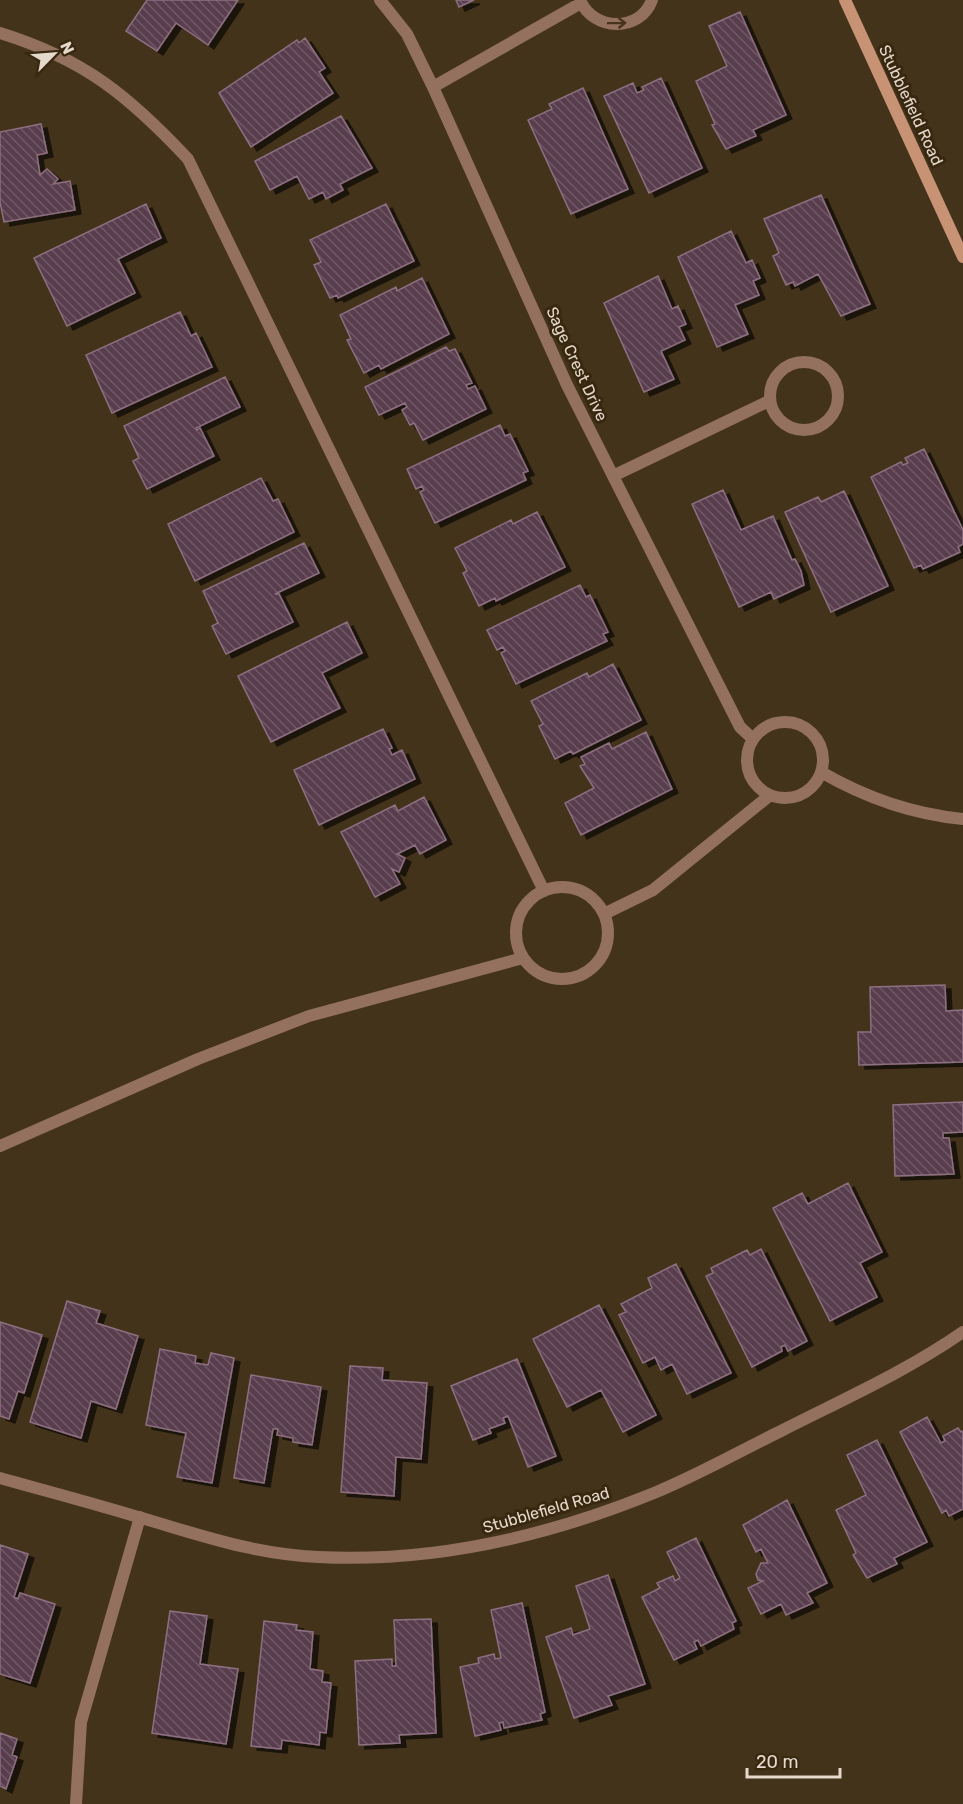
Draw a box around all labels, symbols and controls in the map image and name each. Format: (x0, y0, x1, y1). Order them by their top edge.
one-way arrow (607, 17, 627, 29)
north arrow (24, 24, 84, 84)
text: N (56, 39, 78, 57)
street label: Stubblefield Road (875, 42, 947, 168)
street label: Sage Crest Drive (542, 304, 612, 424)
street label: Stubblefield Road (481, 1483, 611, 1537)
scale bar (747, 1741, 840, 1779)
text: 20 m (756, 1751, 798, 1773)

